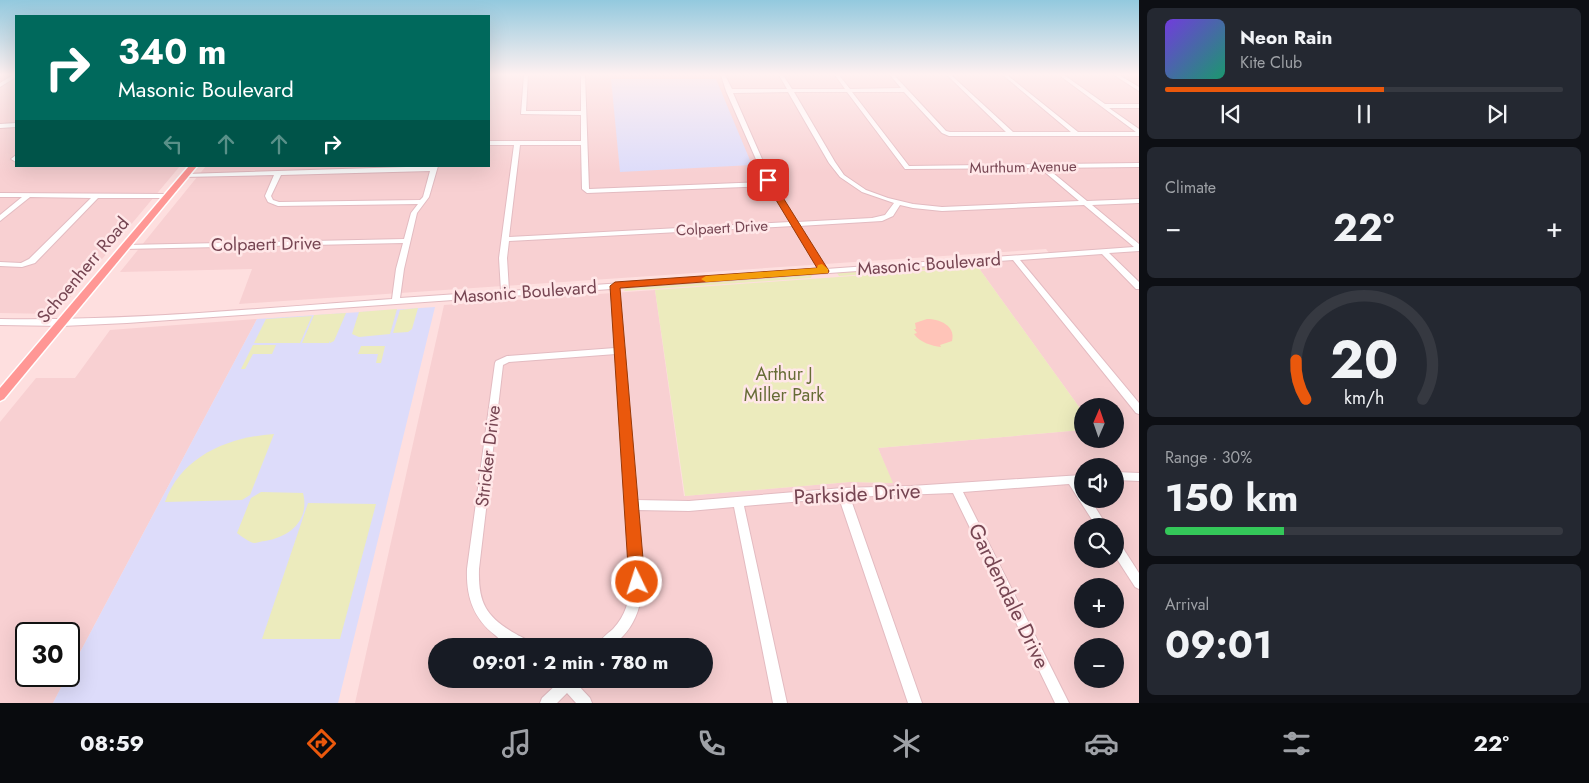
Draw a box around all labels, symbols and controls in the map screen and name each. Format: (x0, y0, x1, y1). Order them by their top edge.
text: Neon Rain (1240, 24, 1333, 51)
text: 340 m (118, 27, 227, 77)
icon: right (35, 35, 100, 100)
text: Kite Club (1240, 51, 1302, 74)
text: Masonic Boulevard (118, 73, 294, 105)
icon: previous (1217, 100, 1245, 128)
icon: pause (1350, 100, 1378, 128)
icon: next (1483, 100, 1511, 128)
icon: left (159, 130, 187, 158)
icon: ahead (212, 130, 240, 158)
icon: ahead (265, 130, 293, 158)
icon: right (318, 130, 346, 158)
street label: Murthum Avenue (969, 155, 1077, 179)
pin (747, 159, 789, 201)
icon: arrive (754, 166, 782, 194)
text: Climate (1165, 176, 1216, 199)
text: 22° (1333, 200, 1394, 255)
text: − (1165, 207, 1182, 248)
text: + (1546, 207, 1563, 248)
street label: Schoenherr Road (31, 211, 135, 329)
street label: Colpaert Drive (675, 215, 769, 241)
street label: Colpaert Drive (211, 230, 321, 258)
street label: Masonic Boulevard (856, 246, 1002, 282)
street label: Masonic Boulevard (452, 274, 598, 310)
text: 20 (1330, 322, 1398, 398)
park label: Arthur J Miller Park (744, 361, 824, 408)
text: km/h (1344, 385, 1384, 411)
north arrow (1074, 398, 1124, 448)
map controls (1074, 398, 1124, 688)
street label: Stricker Drive (469, 404, 507, 508)
text: Range · 30% (1165, 446, 1252, 469)
button: sound (1074, 458, 1124, 508)
text: 150 km (1165, 470, 1299, 525)
street label: Parkside Drive (793, 476, 921, 512)
street label: Gardendale Drive (961, 518, 1057, 674)
button: search (1074, 518, 1124, 568)
position arrow (610, 555, 662, 607)
button: + (1074, 578, 1124, 628)
text: Arrival (1165, 593, 1209, 616)
text: 09:01 (1165, 617, 1272, 672)
speed limit sign: 30 (15, 622, 80, 687)
button: − (1074, 638, 1124, 688)
text: 09:01 · 2 min · 780 m (473, 649, 668, 676)
icon: directions (304, 726, 339, 761)
icon: music (499, 726, 534, 761)
icon: phone (694, 726, 729, 761)
icon: climate (889, 726, 924, 761)
icon: car (1084, 726, 1119, 761)
icon: filters (1279, 726, 1314, 761)
text: 08:59 (80, 727, 144, 759)
text: 22° (1474, 727, 1509, 759)

